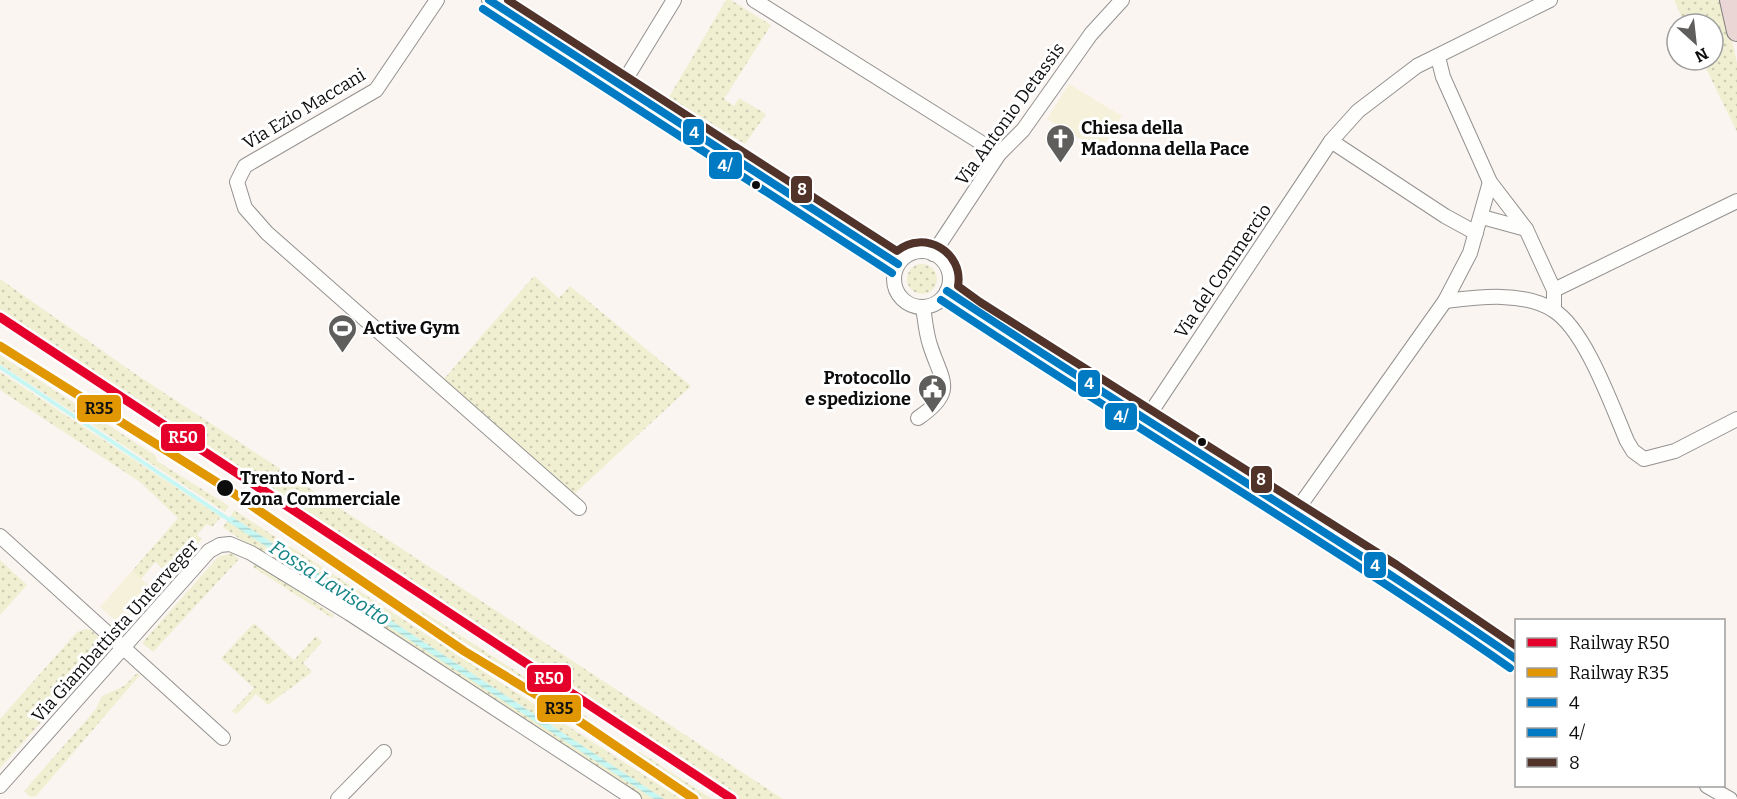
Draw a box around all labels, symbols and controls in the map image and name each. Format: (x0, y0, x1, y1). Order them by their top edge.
north arrow (1665, 12, 1725, 72)
street label: Via Antonio Detassis (951, 38, 1069, 190)
text: N (1692, 44, 1711, 66)
street label: Via Ezio Maccani (239, 64, 369, 154)
place label: Chiesa della Madonna della Pace (1081, 117, 1249, 160)
line badge: 4 (682, 118, 705, 146)
church icon: Chiesa della Madonna della Pace (1044, 122, 1076, 164)
text: 4 (689, 123, 699, 142)
line badge: 4/ (708, 151, 743, 180)
text: 4/ (717, 156, 733, 175)
line badge: 8 (790, 175, 813, 204)
unlabelled marker (750, 179, 762, 191)
text: 8 (797, 180, 807, 199)
street label: Via del Commercio (1170, 200, 1276, 342)
sports icon: Active Gym (326, 312, 358, 354)
place label: Active Gym (363, 317, 460, 339)
place label: Protocollo e spedizione (805, 367, 911, 410)
line badge: 4 (1077, 369, 1101, 398)
public building icon: Protocollo e spedizione (916, 372, 948, 414)
text: 4 (1084, 374, 1094, 393)
line badge: R35 (76, 394, 122, 423)
text: R35 (85, 399, 114, 418)
line badge: 4/ (1104, 402, 1138, 431)
text: 4/ (1113, 407, 1129, 426)
line badge: R50 (160, 423, 206, 452)
text: R50 (168, 428, 198, 447)
unlabelled marker (1196, 436, 1208, 448)
line badge: 8 (1250, 465, 1273, 494)
place label: Trento Nord - Zona Commerciale (240, 467, 401, 510)
text: 8 (1256, 470, 1266, 489)
marker: Trento Nord - Zona Commerciale (215, 478, 235, 498)
street label: Via Giambattista Unterveger (27, 535, 203, 727)
water label: Fossa Lavisotto (265, 535, 395, 631)
line badge: 4 (1363, 551, 1387, 579)
text: 4 (1370, 556, 1380, 575)
legend (1515, 619, 1725, 787)
text: Railway R50 (1569, 632, 1670, 654)
text: Railway R35 (1569, 662, 1669, 684)
line badge: R50 (526, 664, 572, 693)
text: R50 (534, 669, 564, 688)
text: 4 (1569, 692, 1580, 714)
line badge: R35 (536, 694, 582, 723)
text: R35 (545, 699, 574, 718)
text: 4/ (1569, 722, 1586, 744)
text: 8 (1569, 752, 1580, 774)

